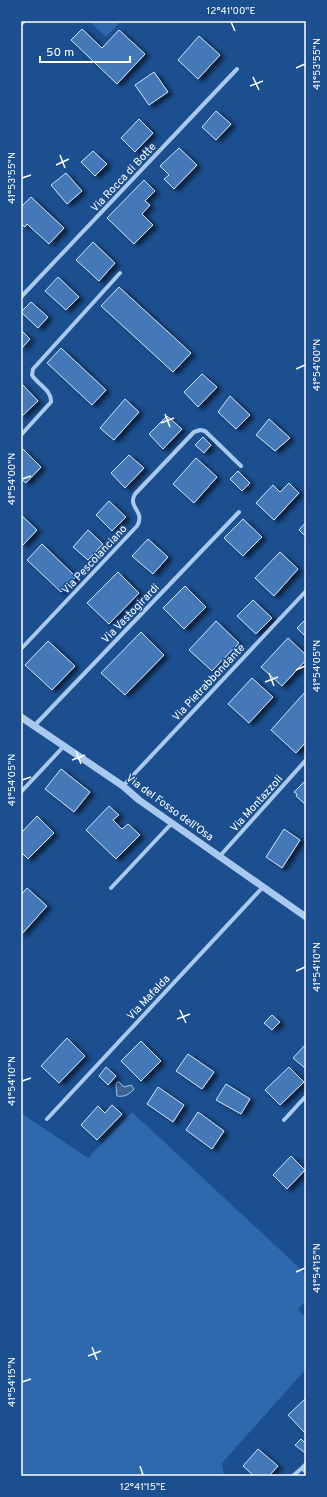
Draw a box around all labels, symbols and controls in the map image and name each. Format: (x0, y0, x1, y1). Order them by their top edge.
text: 12°41'00"E (207, 5, 255, 18)
scale bar (40, 38, 130, 64)
text: 41°53'55"N (311, 38, 324, 90)
text: 50 m (46, 45, 74, 61)
street label: Via Rocca di Botte (88, 140, 160, 215)
text: 41°53'55"N (6, 152, 19, 204)
text: 41°54'00"N (311, 339, 324, 391)
text: 41°54'00"N (6, 453, 19, 505)
street label: Via Pescolanciano (59, 522, 130, 597)
street label: Via Vastogirardi (99, 581, 163, 646)
text: 41°54'05"N (311, 640, 324, 692)
street label: Via Pietrabbondante (169, 641, 248, 724)
text: 41°54'05"N (6, 754, 19, 806)
street label: Via del Fosso dell'Osa (123, 771, 216, 844)
street label: Via Montazzoli (227, 772, 286, 835)
text: 41°54'10"N (311, 942, 324, 992)
street label: Via Mafalda (124, 972, 173, 1023)
text: 41°54'10"N (6, 1056, 19, 1106)
text: 41°54'15"N (311, 1243, 324, 1293)
text: 41°54'15"N (6, 1357, 19, 1407)
text: 12°41'15"E (120, 1481, 166, 1494)

